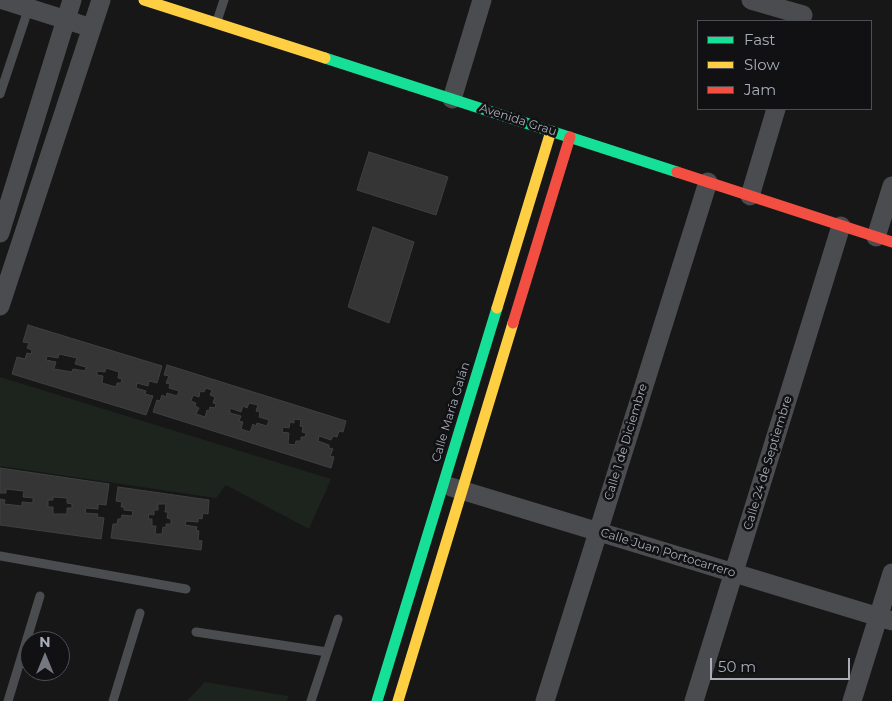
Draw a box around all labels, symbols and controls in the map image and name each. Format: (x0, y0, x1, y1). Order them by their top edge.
legend (697, 20, 872, 110)
text: Fast (744, 30, 775, 49)
text: Slow (744, 55, 780, 74)
text: Jam (744, 80, 776, 99)
street label: Avenida Grau (478, 101, 558, 139)
street label: Calle María Galán (429, 360, 473, 464)
street label: Calle 1 de Diciembre (601, 382, 651, 502)
street label: Calle 24 de Septiembre (741, 394, 795, 532)
street label: Calle Juan Portocarrero (599, 526, 737, 580)
north arrow (20, 631, 70, 681)
text: N (39, 633, 51, 651)
scale bar (712, 648, 852, 680)
text: 50 m (718, 657, 756, 676)

